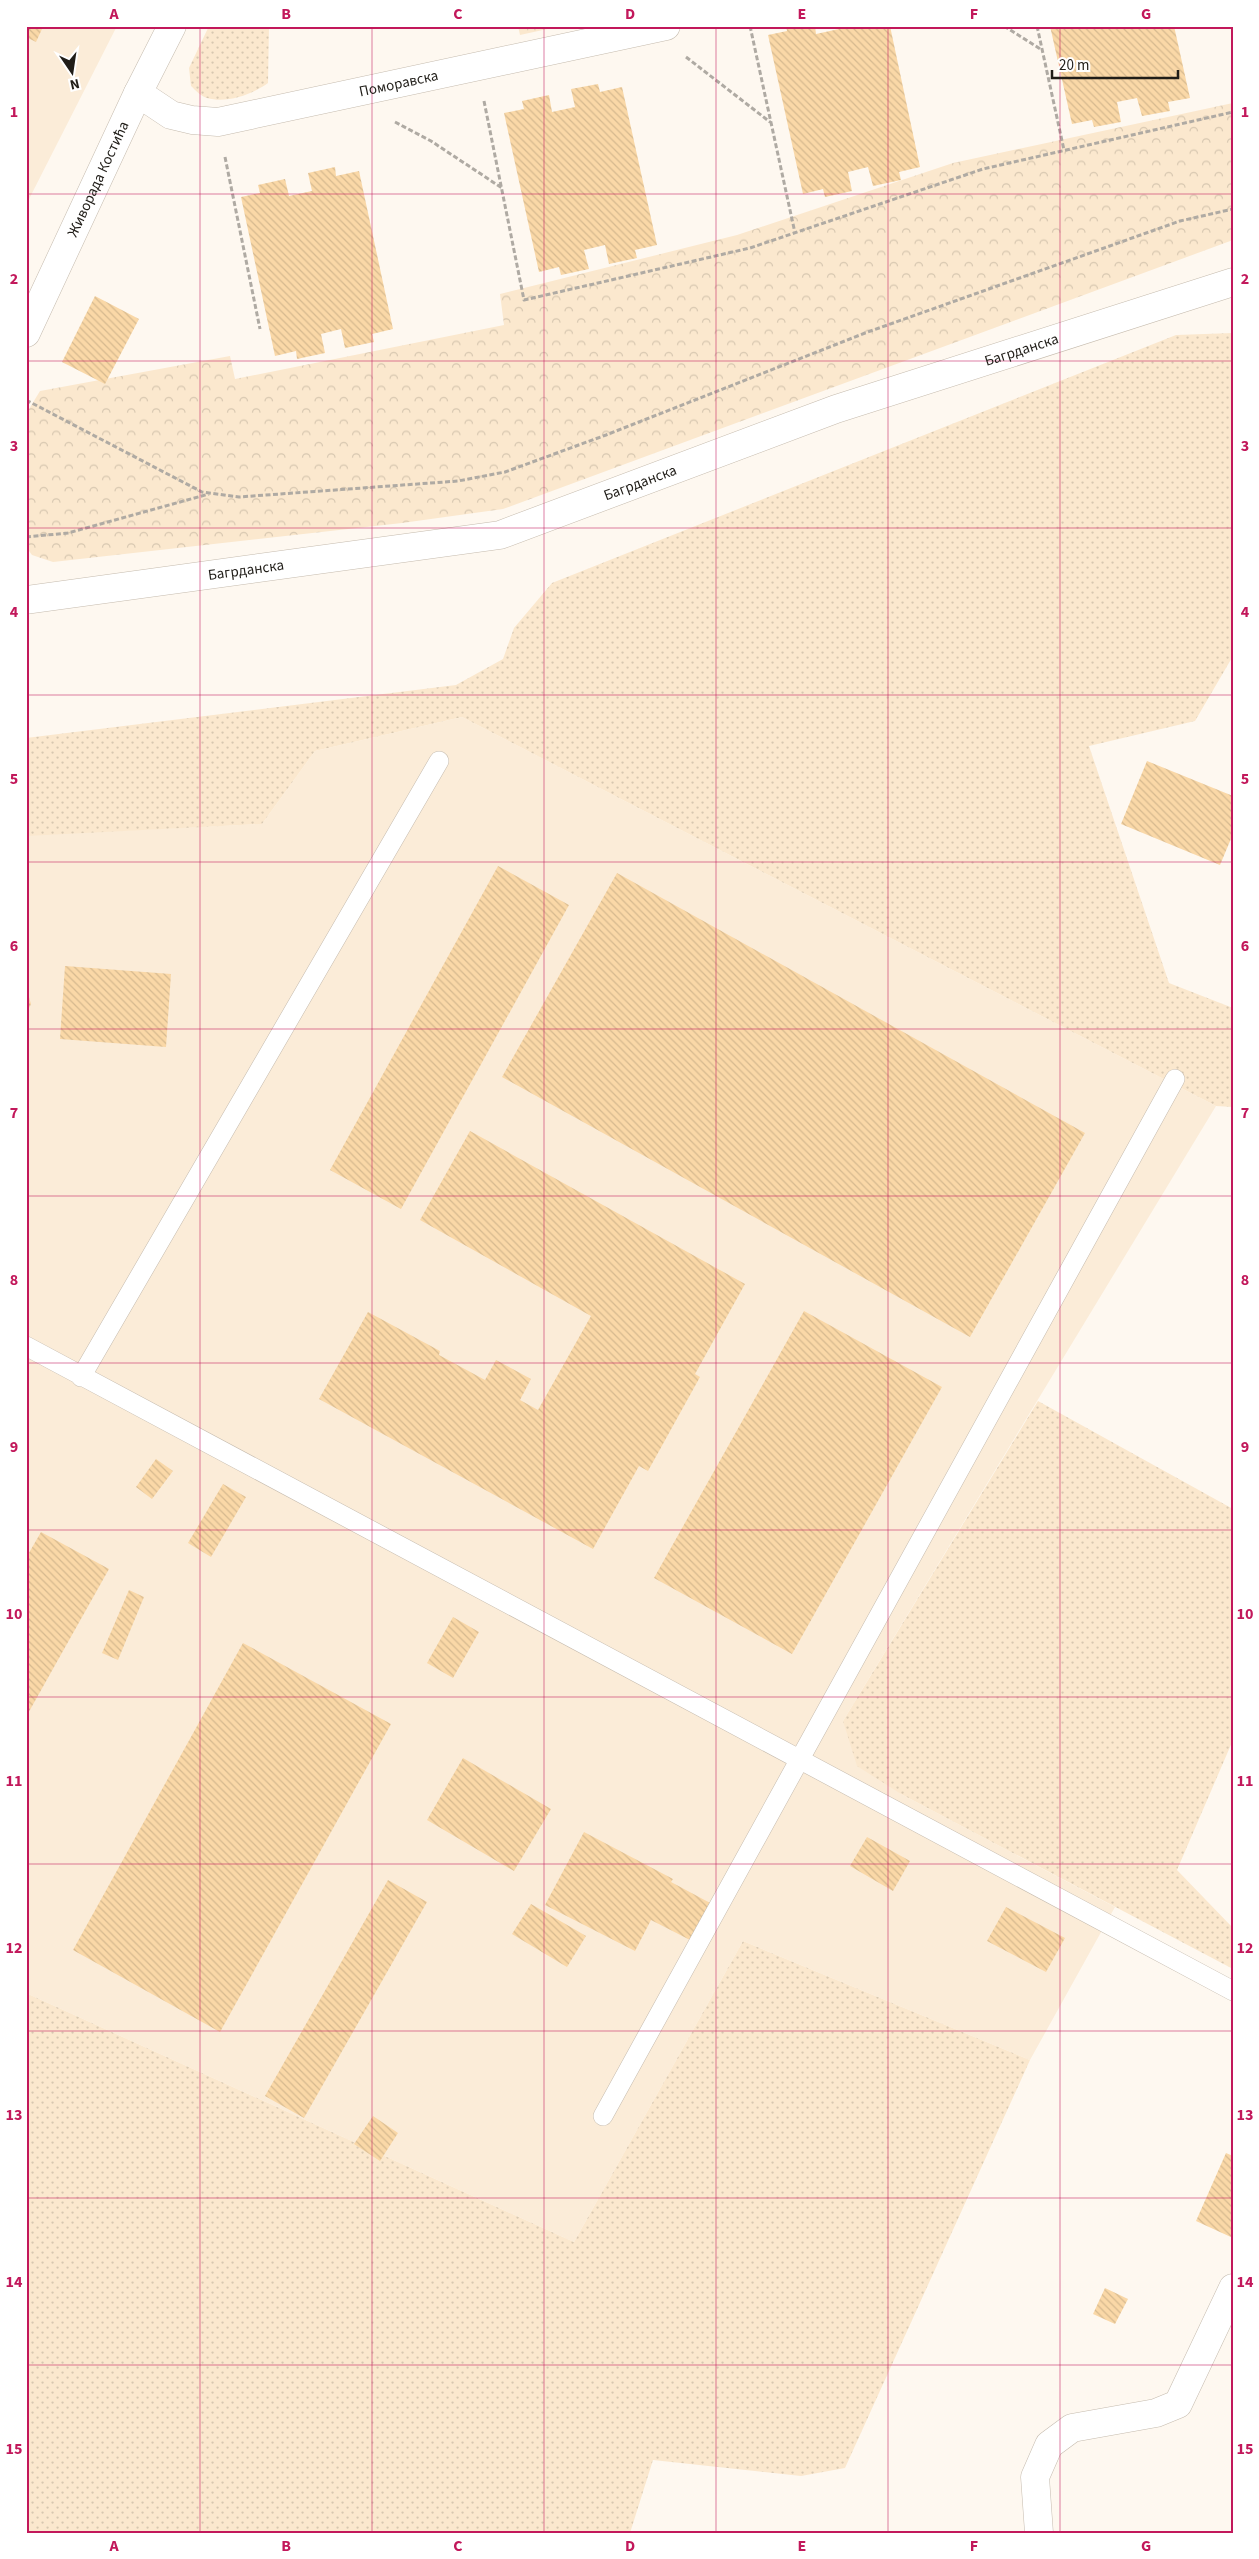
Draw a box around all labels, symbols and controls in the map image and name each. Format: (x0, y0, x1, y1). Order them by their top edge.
text: A (108, 3, 119, 25)
text: B (281, 3, 291, 25)
text: C (453, 3, 463, 25)
text: D (625, 3, 635, 25)
text: E (798, 3, 806, 25)
text: F (970, 3, 978, 25)
text: G (1141, 3, 1151, 25)
north arrow (48, 48, 98, 98)
scale bar (1052, 48, 1178, 80)
text: 20 m (1059, 55, 1089, 76)
street label: Поморавска (357, 65, 440, 102)
text: N (68, 73, 81, 94)
text: 1 (10, 101, 18, 123)
text: 1 (1241, 101, 1249, 123)
street label: Живорада Костића (62, 118, 134, 240)
text: 2 (10, 268, 18, 290)
text: 2 (1241, 268, 1249, 290)
street label: Багрданска (982, 328, 1061, 371)
text: 3 (10, 435, 18, 457)
text: 3 (1241, 435, 1249, 457)
street label: Багрданска (601, 459, 680, 506)
street label: Багрданска (207, 554, 285, 585)
text: 4 (10, 601, 19, 623)
text: 4 (1241, 601, 1250, 623)
text: 5 (10, 768, 18, 790)
text: 5 (1241, 768, 1249, 790)
text: 6 (10, 935, 18, 957)
text: 6 (1241, 935, 1249, 957)
text: 7 (10, 1102, 18, 1124)
text: 7 (1241, 1102, 1249, 1124)
text: 8 (10, 1269, 18, 1291)
text: 8 (1241, 1269, 1249, 1291)
text: 9 (10, 1436, 18, 1458)
text: 9 (1241, 1436, 1249, 1458)
text: 10 (6, 1603, 22, 1625)
text: 10 (1237, 1603, 1253, 1625)
text: 11 (6, 1770, 22, 1792)
text: 11 (1237, 1770, 1253, 1792)
text: 12 (6, 1937, 22, 1959)
text: 12 (1237, 1937, 1253, 1959)
text: 13 (6, 2104, 22, 2126)
text: 13 (1237, 2104, 1253, 2126)
text: 14 (6, 2271, 23, 2293)
text: 14 (1237, 2271, 1254, 2293)
text: 15 (6, 2438, 22, 2460)
text: 15 (1237, 2438, 1253, 2460)
text: A (108, 2535, 119, 2557)
text: B (281, 2535, 291, 2557)
text: C (453, 2535, 463, 2557)
text: D (625, 2535, 635, 2557)
text: E (798, 2535, 806, 2557)
text: F (970, 2535, 978, 2557)
text: G (1141, 2535, 1151, 2557)

